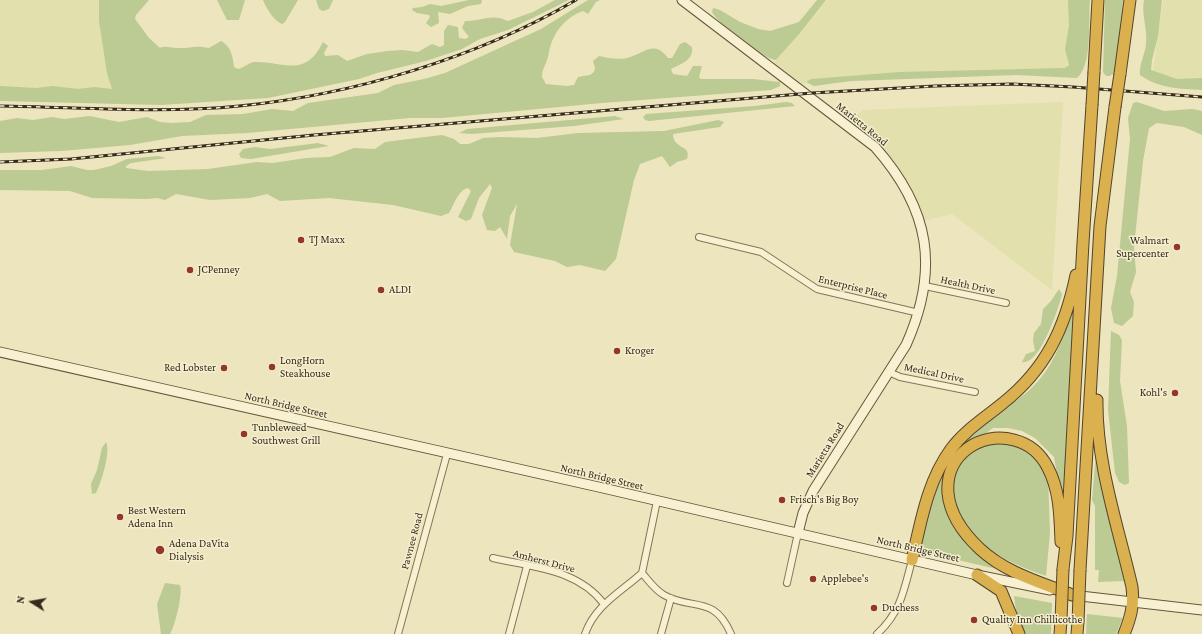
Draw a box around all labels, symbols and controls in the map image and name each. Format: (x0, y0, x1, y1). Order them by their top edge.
street label: Marietta Road (834, 99, 890, 149)
place label: TJ Maxx (309, 233, 345, 247)
place label: Walmart Supercenter (1116, 234, 1169, 260)
marker: TJ Maxx (296, 235, 306, 245)
marker: Walmart Supercenter (1172, 242, 1182, 252)
place label: JCPenney (198, 263, 240, 277)
marker: JCPenney (185, 265, 195, 275)
street label: Enterprise Place (817, 272, 889, 302)
street label: Health Drive (939, 273, 997, 297)
place label: ALDI (389, 283, 411, 297)
marker: ALDI (376, 285, 386, 295)
place label: Kroger (625, 344, 654, 358)
marker: Kroger (612, 346, 622, 356)
place label: LongHorn Steakhouse (280, 354, 330, 380)
street label: Medical Drive (903, 360, 965, 386)
place label: Red Lobster (164, 361, 216, 375)
marker: LongHorn Steakhouse (267, 362, 277, 372)
marker: Red Lobster (219, 363, 229, 373)
place label: Kohl's (1140, 386, 1167, 400)
marker: Kohl's (1170, 388, 1180, 398)
street label: North Bridge Street (243, 389, 329, 421)
street label: Marietta Road (803, 420, 847, 480)
place label: Tunbleweed Southwest Grill (252, 421, 320, 447)
marker: Tunbleweed Southwest Grill (239, 429, 249, 439)
street label: North Bridge Street (559, 461, 645, 493)
place label: Frisch's Big Boy (790, 493, 859, 507)
marker: Frisch's Big Boy (777, 495, 787, 505)
place label: Best Western Adena Inn (128, 504, 186, 530)
street label: Pawnee Road (398, 511, 426, 571)
marker: Best Western Adena Inn (115, 512, 125, 522)
street label: North Bridge Street (875, 533, 961, 565)
place label: Adena DaVita Dialysis (169, 537, 229, 563)
marker: Adena DaVita Dialysis (154, 544, 166, 556)
street label: Amherst Drive (512, 546, 576, 576)
place label: Applebee's (821, 572, 869, 586)
marker: Applebee's (808, 574, 818, 584)
north arrow (12, 582, 52, 622)
text: N (14, 595, 27, 605)
place label: Duchess (882, 601, 919, 615)
marker: Duchess (869, 603, 879, 613)
place label: Quality Inn Chillicothe (982, 613, 1082, 627)
marker: Quality Inn Chillicothe (969, 615, 979, 625)

